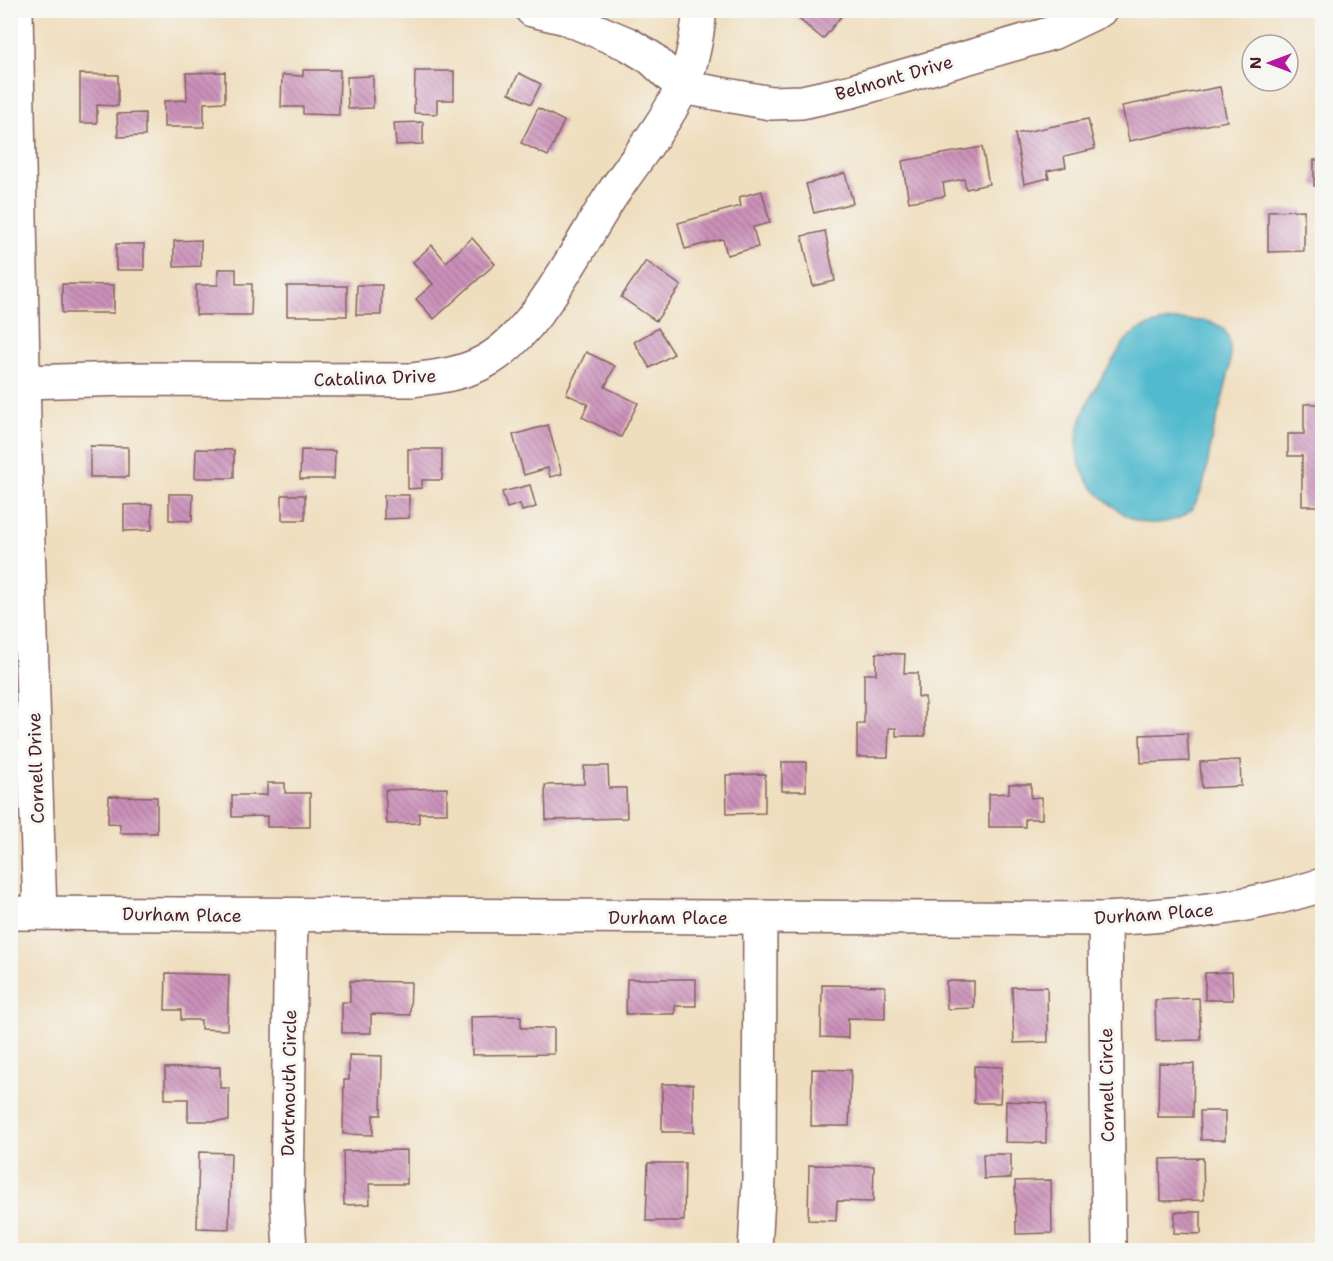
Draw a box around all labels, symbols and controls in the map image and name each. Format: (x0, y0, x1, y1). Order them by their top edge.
north arrow (1240, 33, 1300, 93)
street label: Belmont Drive (832, 50, 956, 106)
text: N (1245, 57, 1266, 69)
street label: Catalina Drive (313, 364, 437, 392)
street label: Cornell Drive (22, 712, 50, 824)
street label: Durham Place (1093, 898, 1215, 930)
street label: Durham Place (122, 902, 242, 928)
street label: Durham Place (608, 906, 728, 930)
street label: Dartmouth Circle (276, 1009, 302, 1157)
street label: Cornell Circle (1094, 1028, 1120, 1142)

